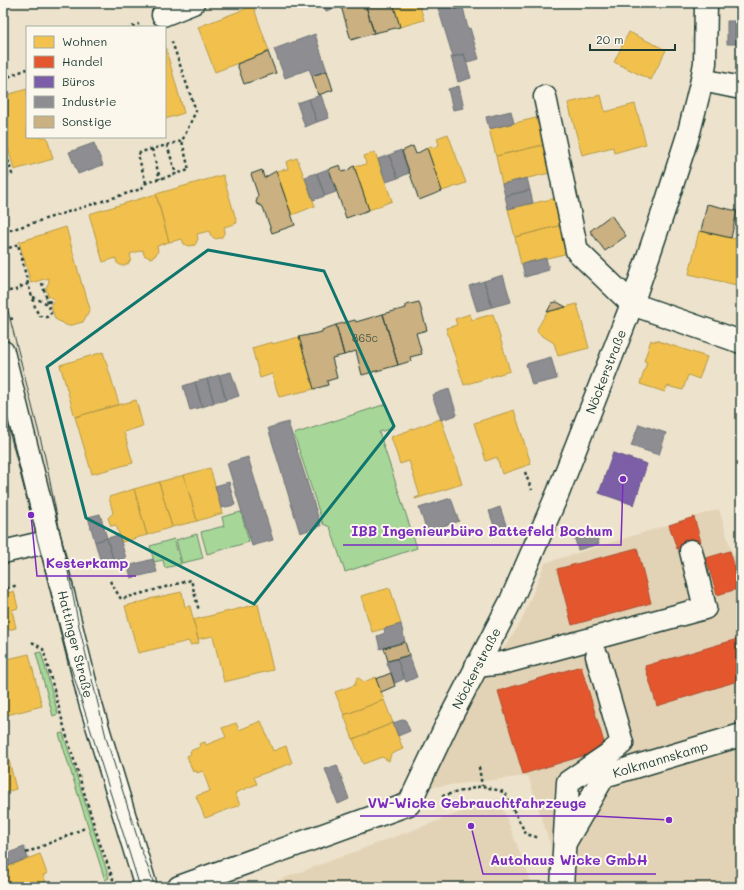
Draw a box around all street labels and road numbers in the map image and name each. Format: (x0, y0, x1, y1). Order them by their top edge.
street label: Nöckerstraße (581, 327, 629, 416)
street label: Hattinger Straße (55, 588, 98, 700)
street label: Nöckerstraße (447, 624, 504, 712)
street label: Kolkmannskamp (611, 736, 710, 781)

